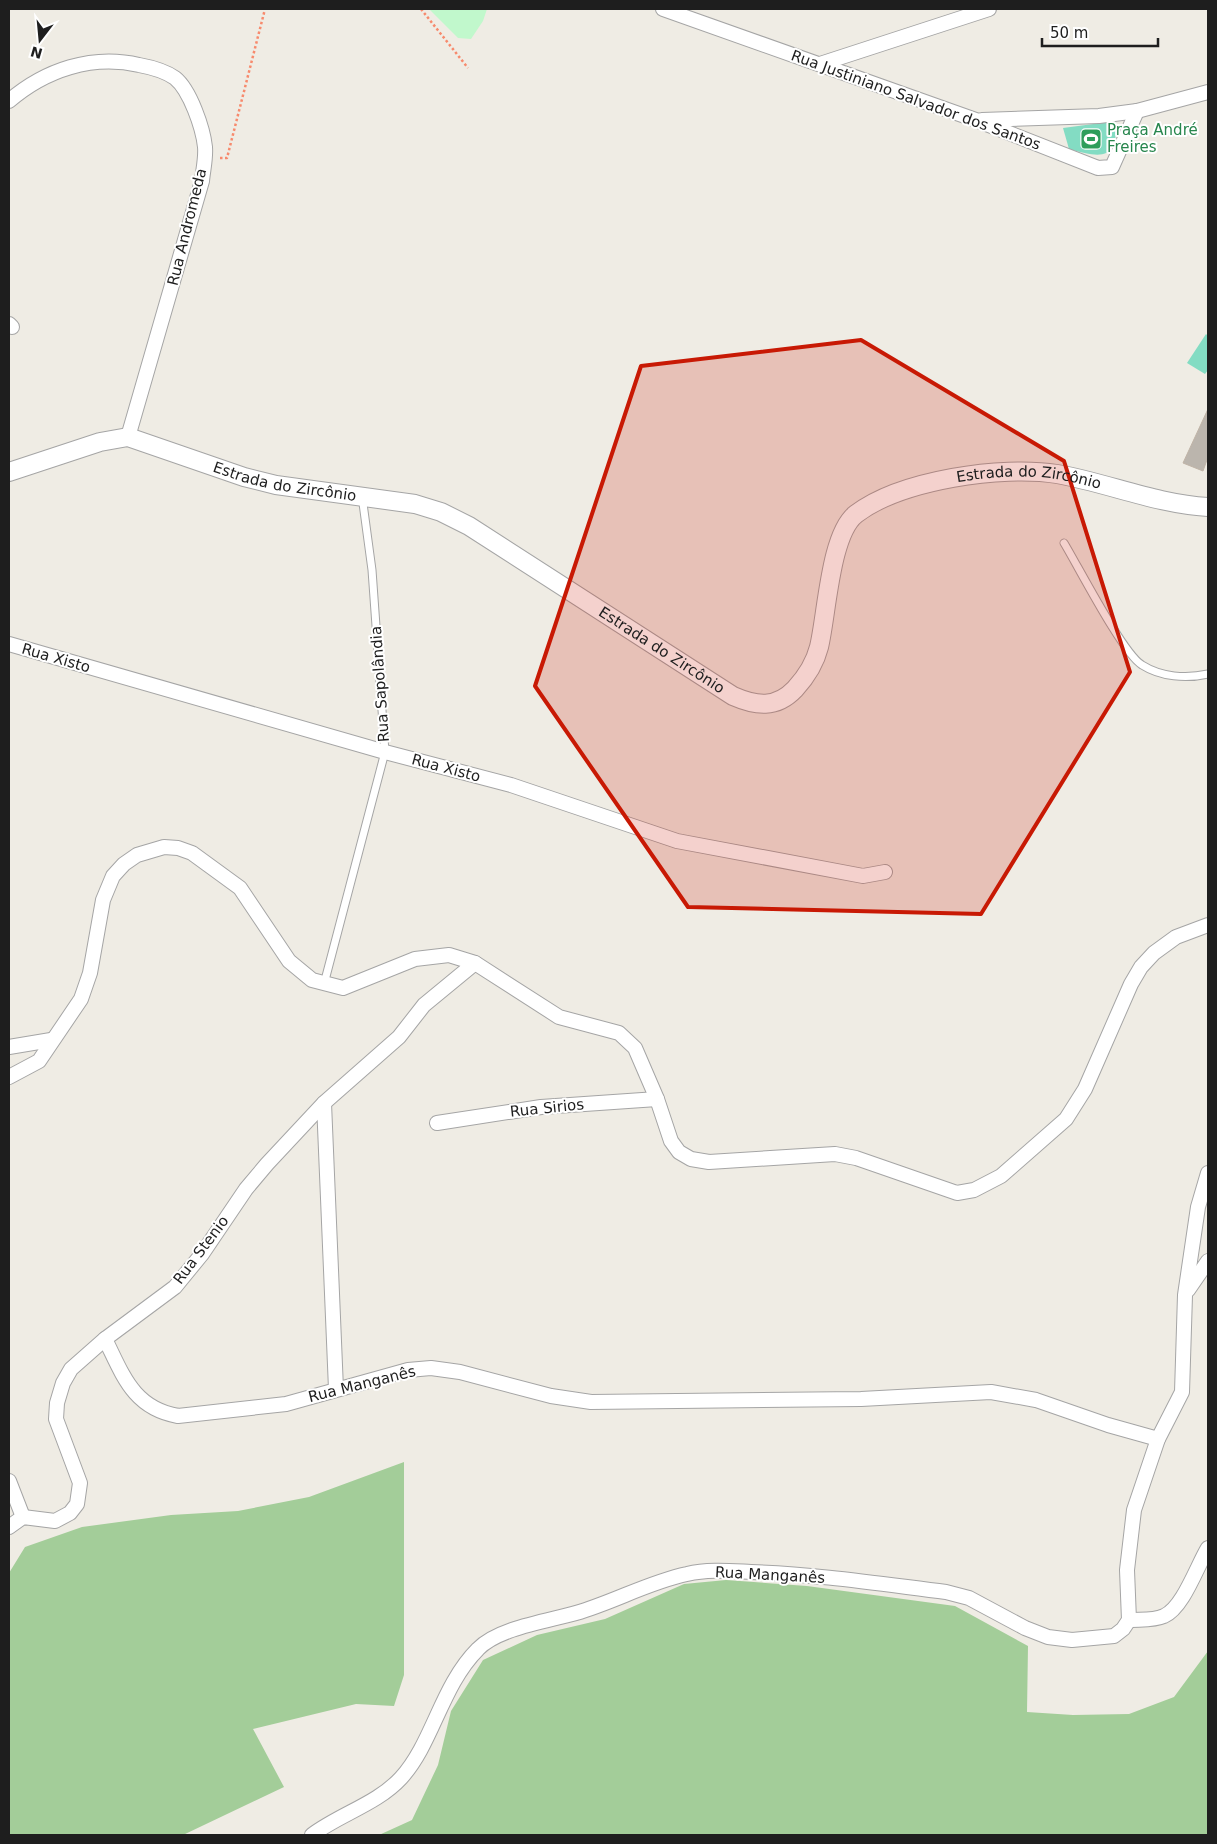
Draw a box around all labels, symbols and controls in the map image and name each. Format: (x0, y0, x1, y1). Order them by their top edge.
north arrow (15, 15, 65, 65)
scale bar (1042, 15, 1158, 47)
text: 50 m (1050, 24, 1088, 42)
text: N (29, 43, 44, 62)
street label: Rua Justiniano Salvador dos Santos (789, 46, 1043, 154)
place label: Praça André Freires (1107, 121, 1198, 156)
sports icon: Praça André Freires (1079, 127, 1103, 151)
street label: Rua Andromeda (164, 167, 210, 287)
street label: Estrada do Zircônio (211, 458, 358, 505)
street label: Estrada do Zircônio (955, 462, 1103, 493)
street label: Estrada do Zircônio (595, 603, 728, 697)
street label: Rua Sapolândia (367, 625, 393, 743)
street label: Rua Xisto (20, 640, 92, 676)
street label: Rua Xisto (410, 750, 482, 786)
street label: Rua Sirios (509, 1095, 585, 1121)
street label: Rua Stenio (170, 1212, 232, 1288)
street label: Rua Manganês (306, 1362, 418, 1406)
street label: Rua Manganês (715, 1563, 826, 1587)

